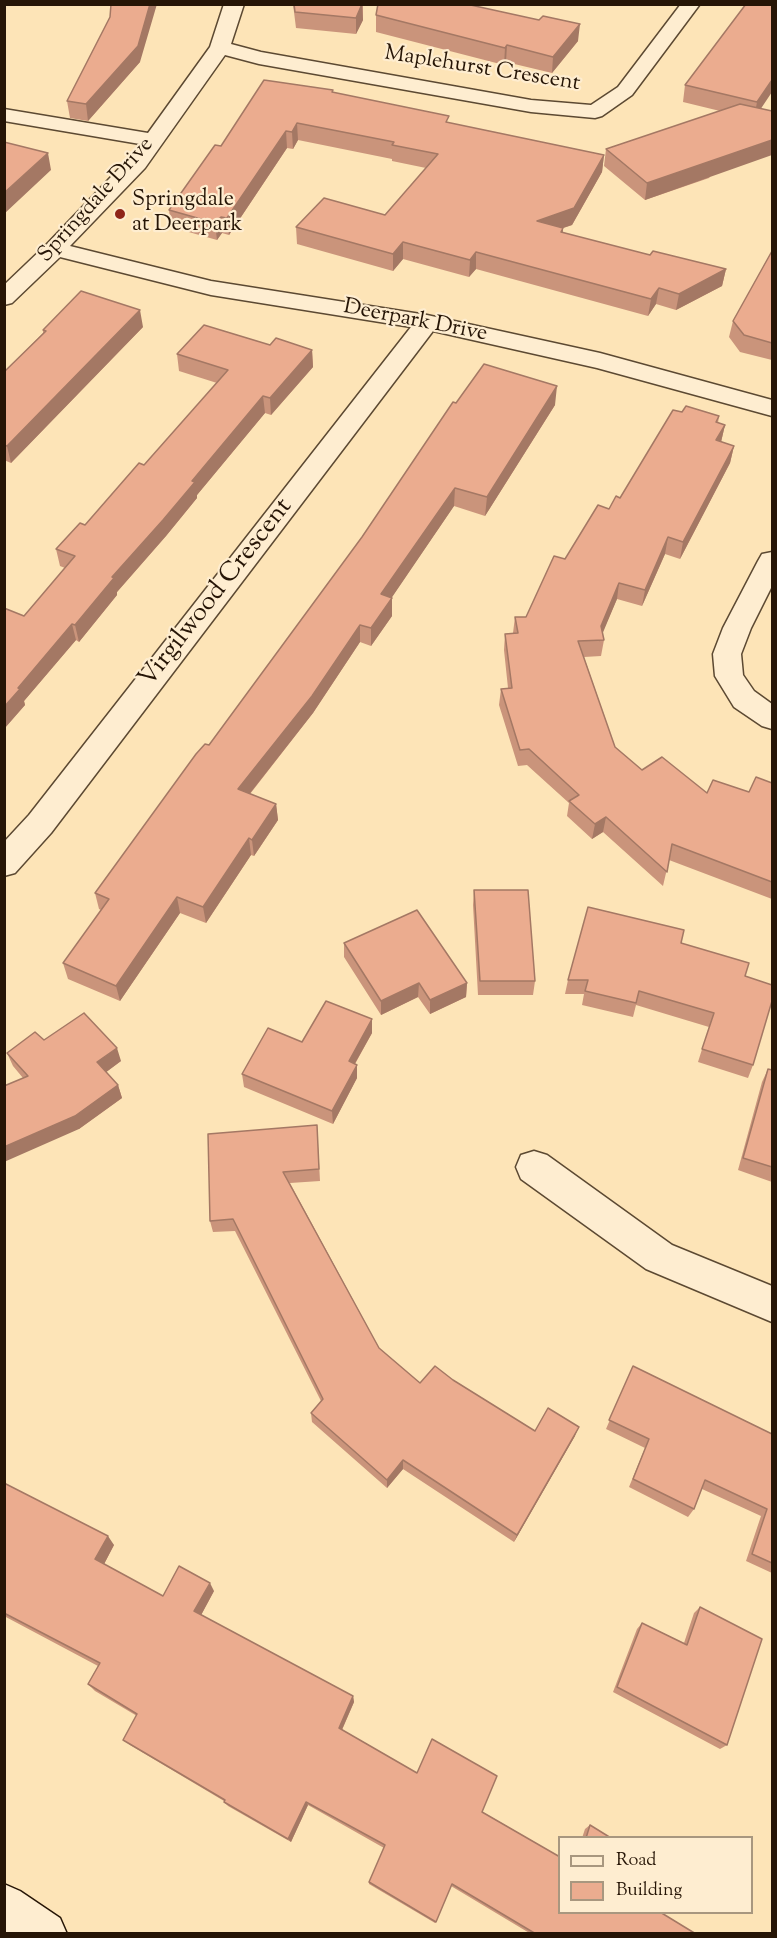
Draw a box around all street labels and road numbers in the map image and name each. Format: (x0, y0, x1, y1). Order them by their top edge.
street label: Maplehurst Crescent (382, 41, 582, 99)
street label: Springdale Drive (34, 133, 160, 269)
street label: Deerpark Drive (341, 295, 489, 349)
street label: Virgilwood Crescent (133, 493, 301, 695)

